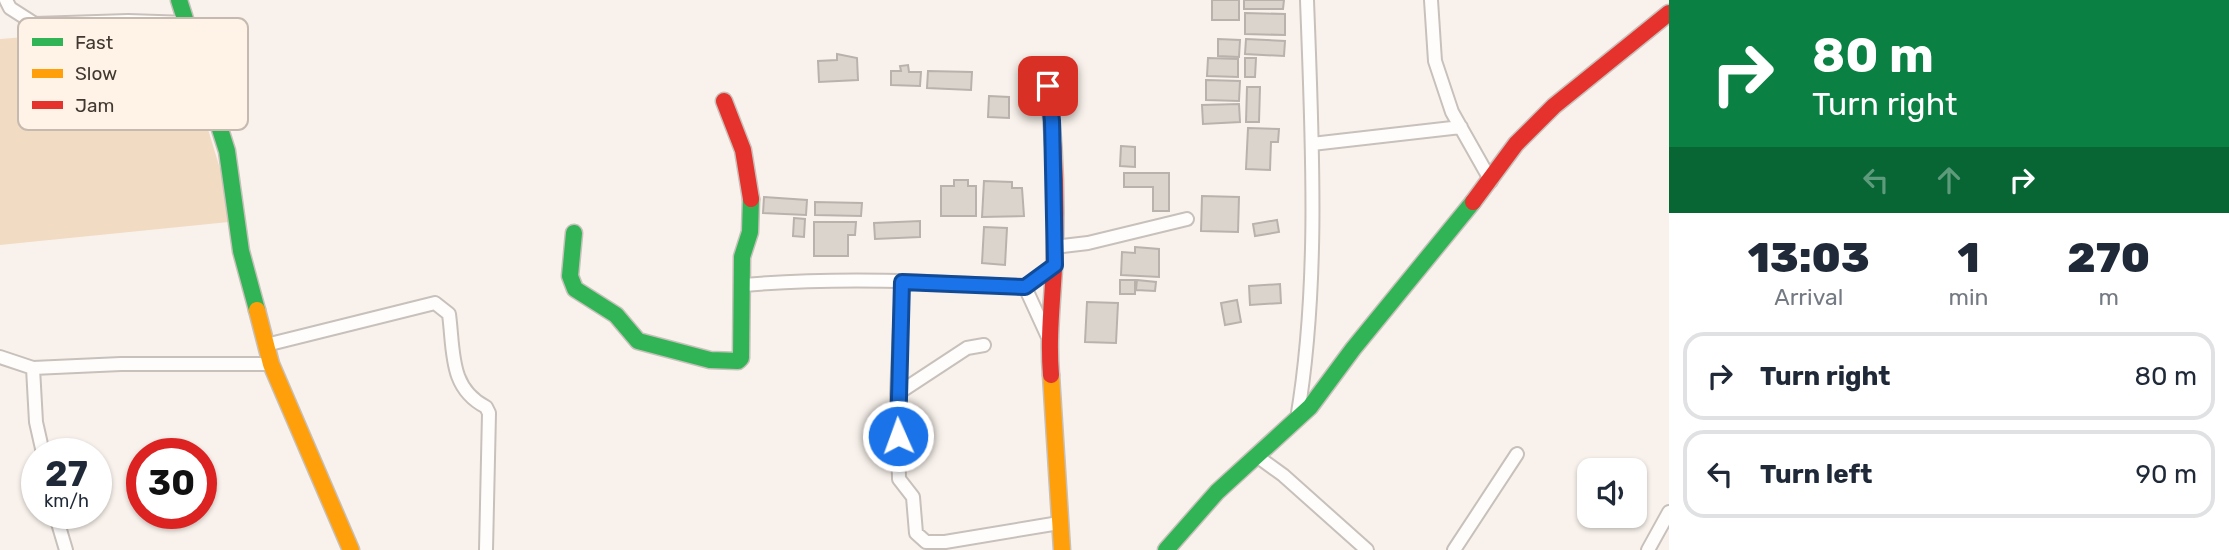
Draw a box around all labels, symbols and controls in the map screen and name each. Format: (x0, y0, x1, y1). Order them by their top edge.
legend (18, 18, 248, 130)
text: 80 m (1812, 26, 1934, 84)
icon: right (1697, 28, 1788, 119)
text: Fast (75, 31, 114, 54)
pin (1018, 56, 1078, 116)
text: Slow (75, 62, 117, 85)
icon: arrive (1029, 67, 1067, 105)
text: Turn right (1812, 85, 1957, 123)
text: Jam (75, 94, 114, 117)
icon: left (1857, 161, 1895, 199)
icon: ahead (1930, 161, 1968, 199)
icon: right (2003, 161, 2041, 199)
text: 13:03 (1748, 233, 1870, 283)
text: 1 (1957, 233, 1980, 283)
text: 270 (2067, 233, 2150, 283)
text: Arrival (1774, 283, 1843, 311)
text: min (1948, 283, 1988, 311)
text: m (2098, 283, 2119, 311)
icon: right (1701, 357, 1739, 395)
text: Turn right (1760, 361, 1890, 392)
text: 80 m (2134, 361, 2197, 392)
position arrow (861, 399, 935, 473)
speed limit sign: 30 (126, 438, 217, 529)
text: 27 (45, 453, 88, 495)
icon: left (1701, 455, 1739, 493)
map controls (1577, 458, 1647, 528)
button: sound (1577, 458, 1647, 528)
text: Turn left (1760, 459, 1872, 490)
text: 90 m (2136, 459, 2197, 490)
text: km/h (44, 490, 89, 512)

